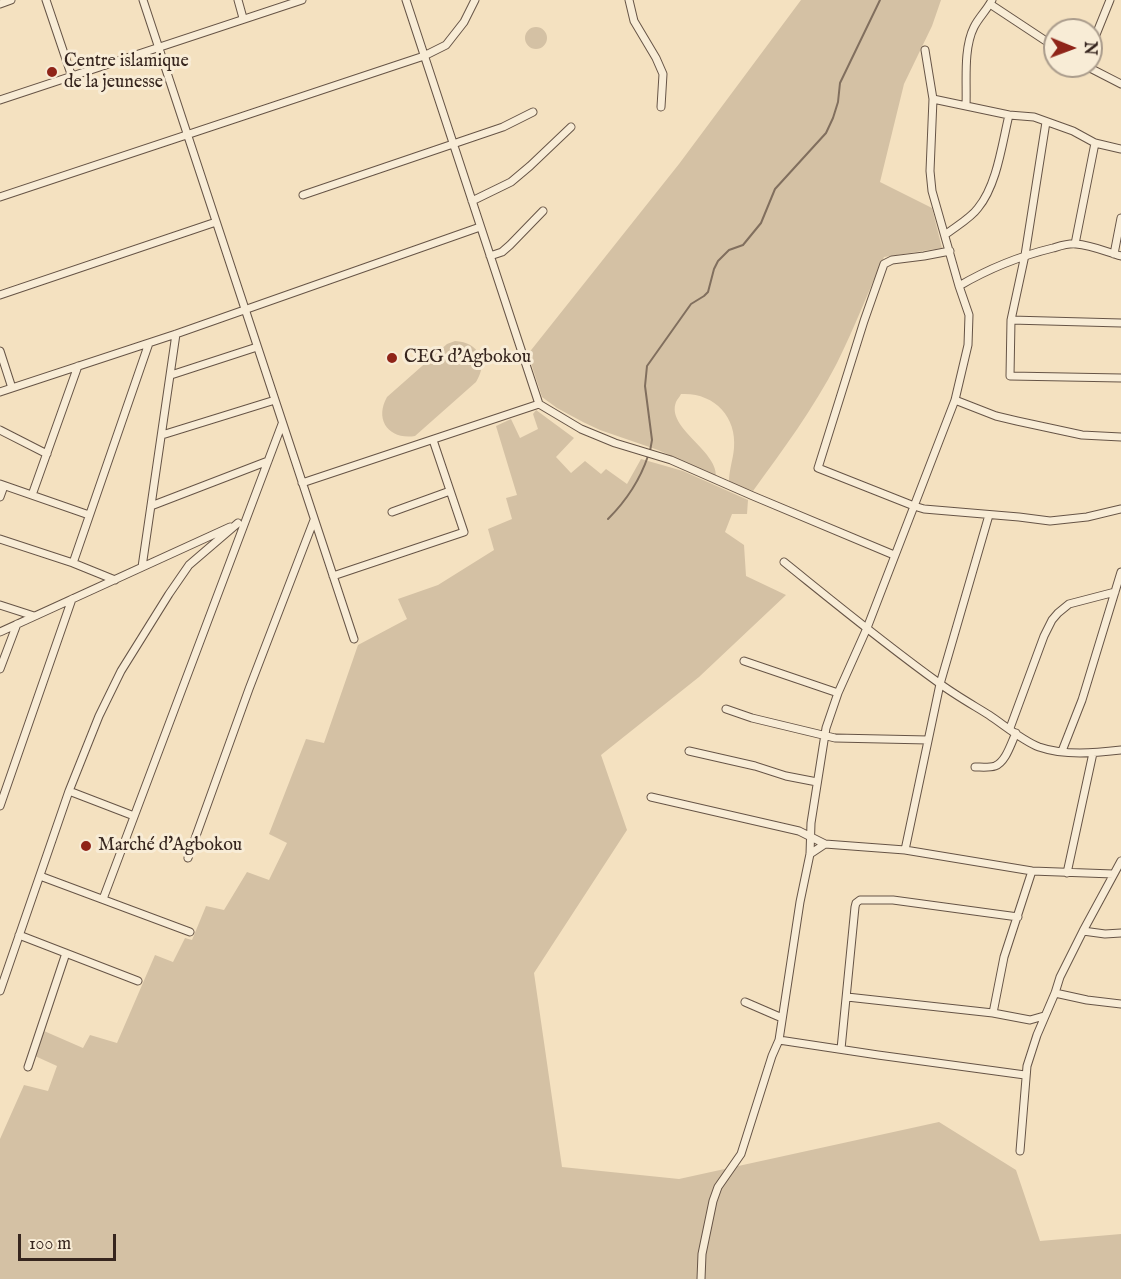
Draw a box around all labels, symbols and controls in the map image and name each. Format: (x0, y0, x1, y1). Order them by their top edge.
north arrow (1043, 18, 1103, 78)
text: N (1079, 41, 1099, 55)
place label: Centre islamique de la jeunesse (64, 51, 189, 94)
marker: Centre islamique de la jeunesse (45, 65, 59, 79)
place label: CEG d'Agbokou (404, 347, 531, 369)
marker: CEG d'Agbokou (385, 351, 399, 365)
place label: Marché d'Agbokou (98, 835, 242, 857)
marker: Marché d'Agbokou (79, 839, 93, 853)
scale bar (21, 1222, 118, 1260)
text: 100 m (29, 1233, 71, 1256)

